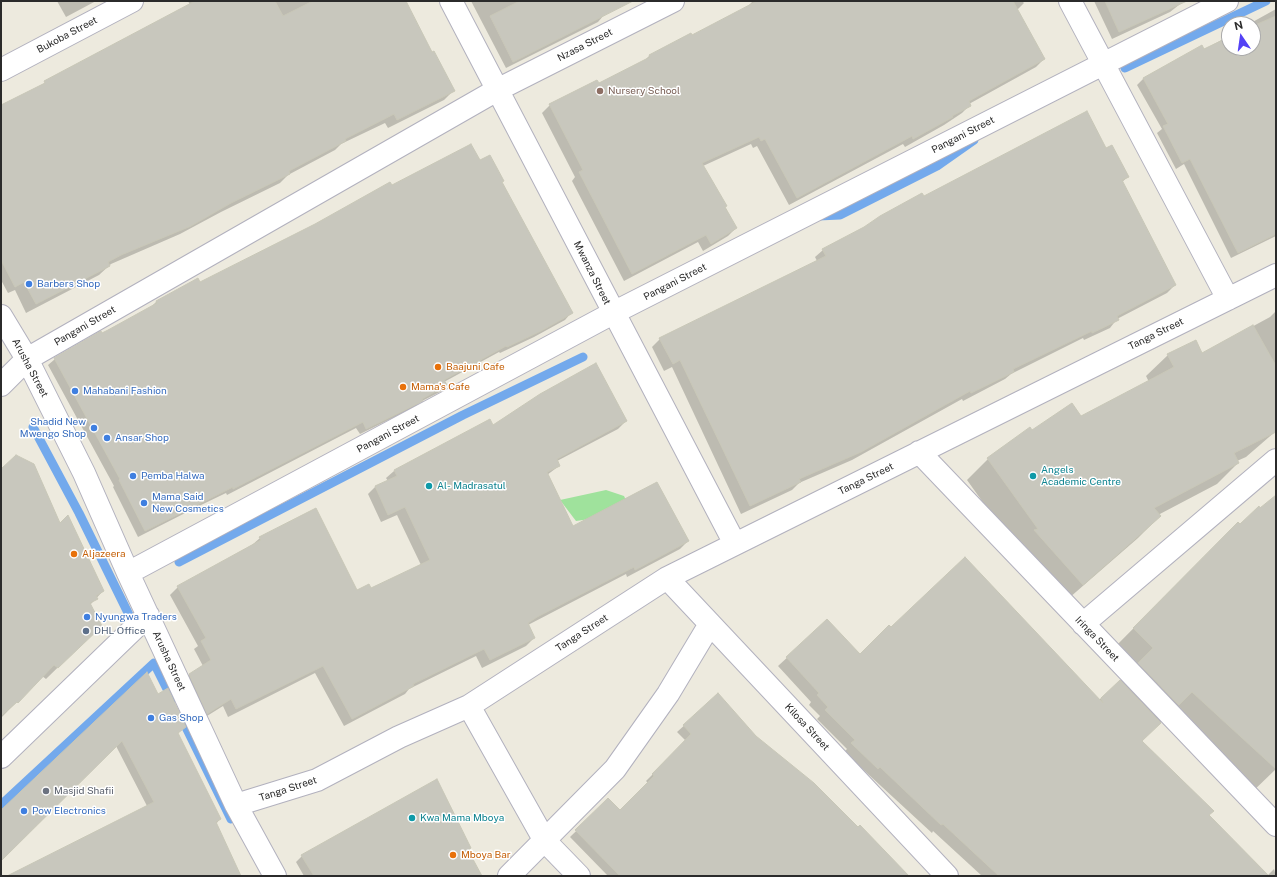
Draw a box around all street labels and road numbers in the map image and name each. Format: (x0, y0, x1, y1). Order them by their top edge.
street label: Bukoba Street (35, 14, 99, 56)
street label: Nzasa Street (555, 26, 615, 64)
street label: Pangani Street (930, 114, 996, 156)
street label: Mwanza Street (571, 239, 613, 307)
street label: Pangani Street (642, 261, 708, 303)
street label: Pangani Street (52, 304, 118, 348)
street label: Tanga Street (1126, 315, 1186, 353)
street label: Arusha Street (9, 337, 51, 399)
street label: Pangani Street (355, 412, 421, 456)
street label: Tanga Street (836, 460, 896, 498)
street label: Tanga Street (554, 612, 610, 654)
street label: Iringa Street (1072, 614, 1122, 664)
street label: Arusha Street (150, 629, 188, 693)
street label: Kilosa Street (782, 701, 832, 753)
street label: Tanga Street (258, 774, 318, 804)

